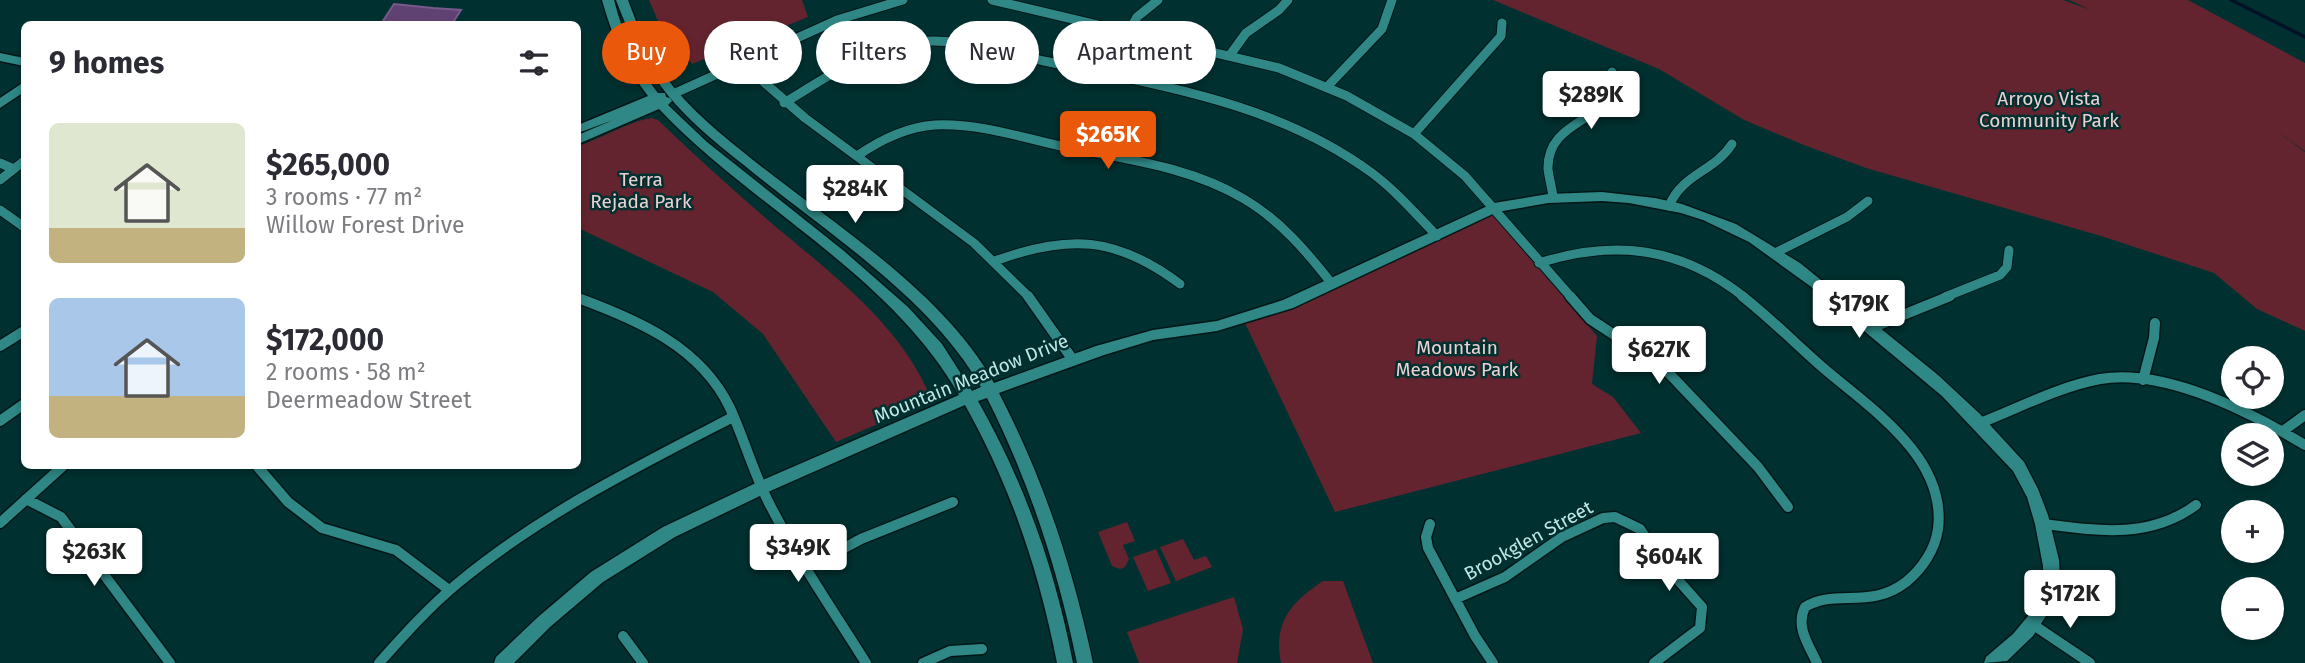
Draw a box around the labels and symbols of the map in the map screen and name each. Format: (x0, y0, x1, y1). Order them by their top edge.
pin: $289K (1542, 72, 1640, 131)
park label: Arroyo Vista Community Park (1979, 87, 2119, 132)
pin: $265K (1059, 111, 1157, 171)
pin: $284K (806, 166, 904, 225)
park label: Terra Rejada Park (590, 168, 692, 213)
pin: $179K (1810, 280, 1908, 340)
pin: $627K (1610, 326, 1708, 386)
street label: Mountain Meadow Drive (871, 329, 1072, 428)
park label: Mountain Meadows Park (1396, 336, 1519, 381)
street label: Brookglen Street (1460, 496, 1597, 585)
pin: $349K (749, 524, 847, 584)
pin: $263K (45, 528, 143, 588)
pin: $604K (1620, 534, 1718, 593)
pin: $172K (2021, 570, 2119, 630)

